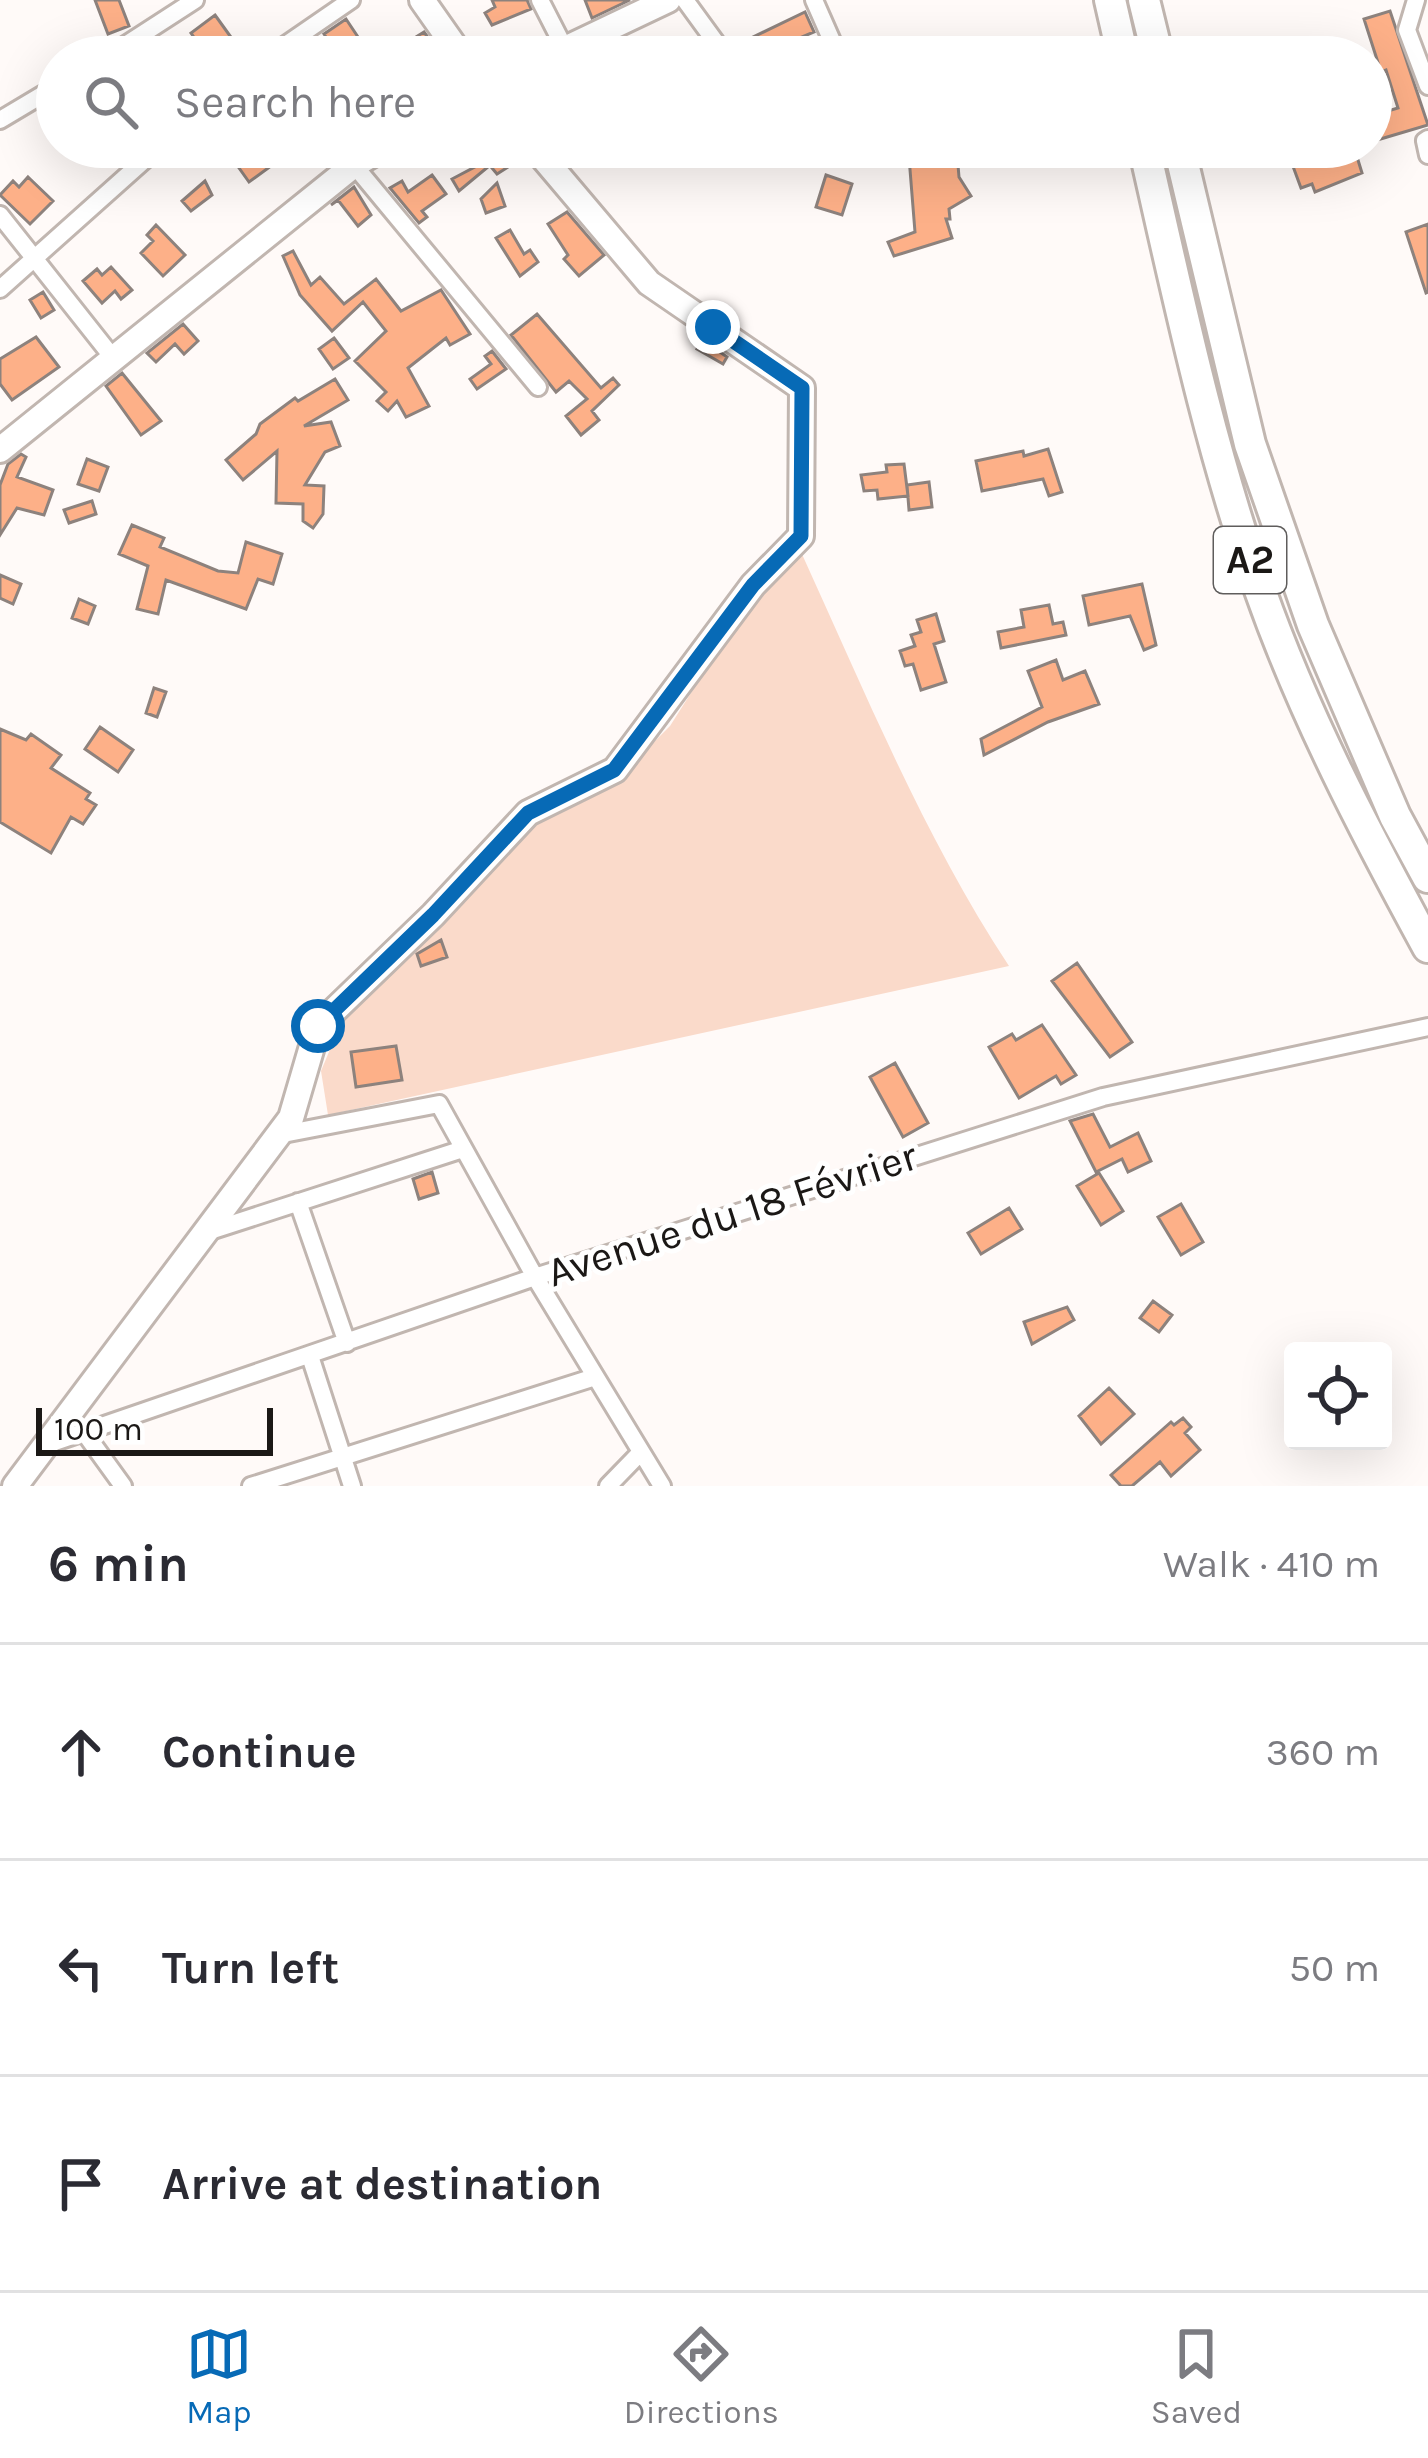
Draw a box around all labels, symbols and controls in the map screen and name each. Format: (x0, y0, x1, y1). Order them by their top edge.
search box (36, 36, 1392, 168)
icon: search (78, 69, 144, 135)
text: Search here (174, 76, 416, 128)
route end (686, 300, 740, 354)
road number: A2 (1214, 527, 1286, 593)
route start (291, 999, 345, 1053)
street label: Avenue du 18 Février (541, 1130, 924, 1297)
map controls (1284, 1342, 1392, 1450)
button: locate (1284, 1342, 1392, 1450)
scale bar (36, 1402, 273, 1455)
text: 100 m (54, 1410, 143, 1448)
text: 6 min (48, 1534, 189, 1594)
text: Walk · 410 m (1163, 1541, 1380, 1587)
icon: ahead (48, 1719, 114, 1785)
text: Continue (162, 1726, 357, 1778)
text: 360 m (1266, 1729, 1380, 1775)
icon: left (48, 1935, 114, 2001)
text: Turn left (162, 1942, 339, 1994)
text: 50 m (1289, 1945, 1380, 1991)
icon: arrive (48, 2151, 114, 2217)
text: Arrive at destination (162, 2158, 602, 2210)
tab: Map (186, 2321, 252, 2431)
tab: Directions (624, 2321, 779, 2431)
tab: Saved (1151, 2321, 1242, 2431)

